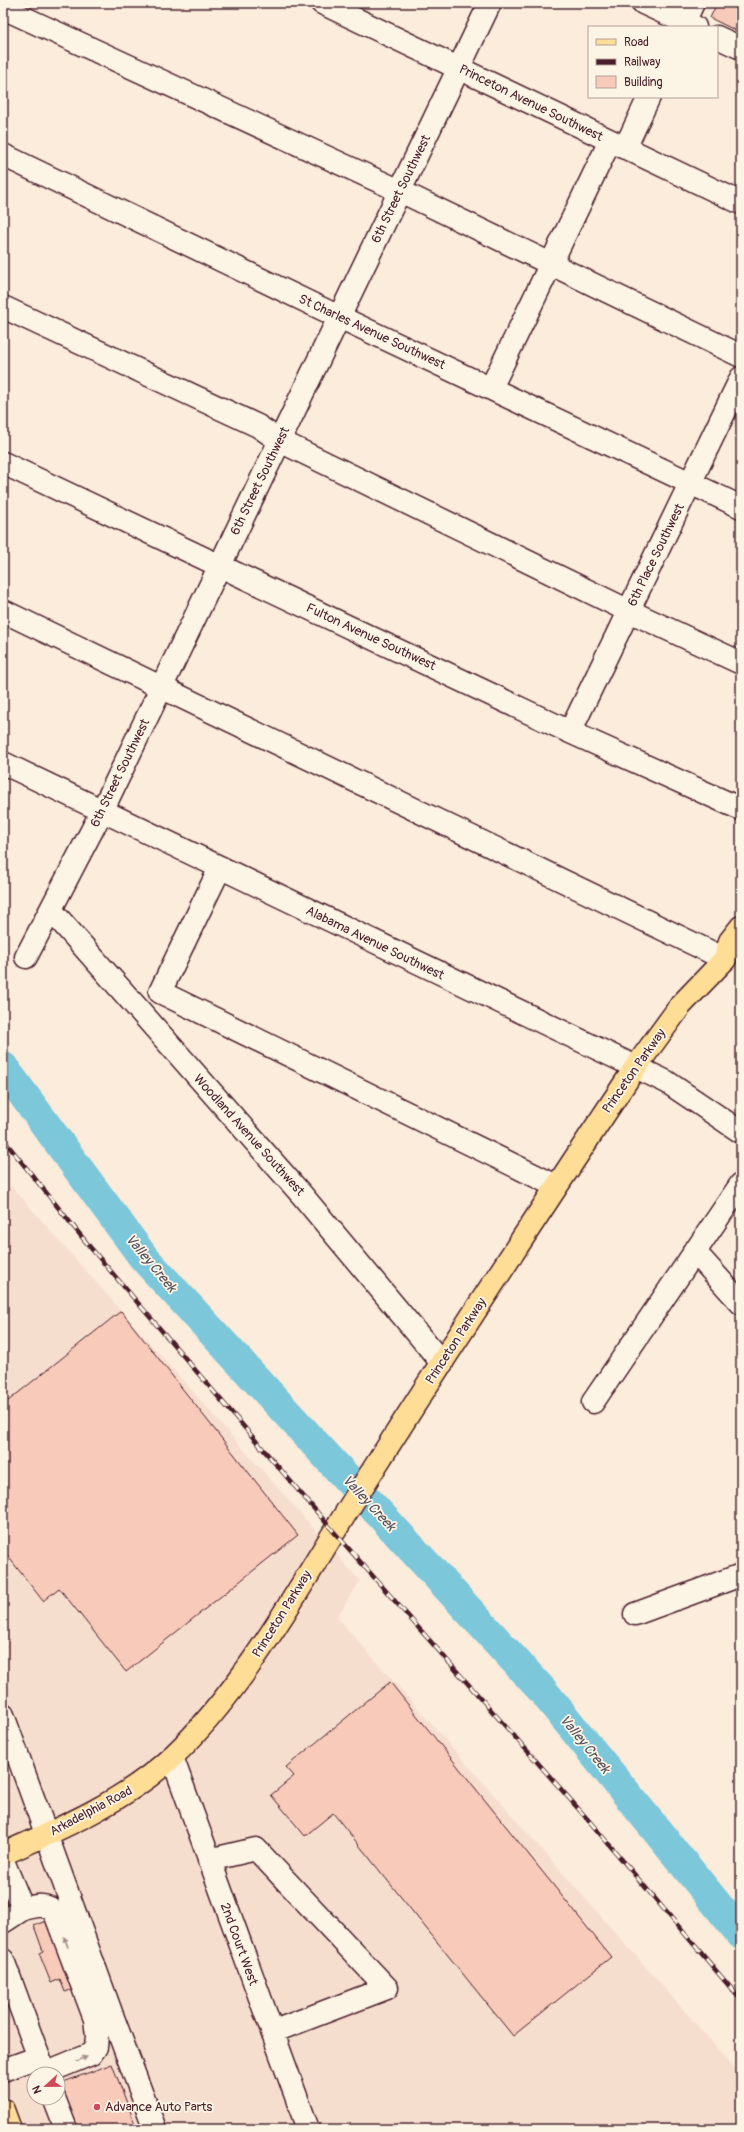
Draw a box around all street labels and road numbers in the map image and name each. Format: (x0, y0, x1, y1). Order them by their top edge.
street label: Princeton Avenue Southwest (457, 61, 606, 145)
street label: 6th Street Southwest (368, 132, 434, 246)
street label: St Charles Avenue Southwest (296, 291, 449, 373)
street label: 6th Street Southwest (227, 424, 293, 538)
street label: 6th Place Southwest (624, 500, 688, 609)
street label: Fulton Avenue Southwest (304, 600, 439, 674)
street label: 6th Street Southwest (87, 716, 153, 830)
street label: Alabama Avenue Southwest (303, 903, 447, 984)
street label: Princeton Parkway (599, 1025, 669, 1116)
street label: Woodland Avenue Southwest (190, 1071, 308, 1200)
street label: Princeton Parkway (422, 1295, 490, 1387)
street label: Princeton Parkway (249, 1567, 315, 1660)
street label: Arkadelphia Road (47, 1783, 135, 1839)
street label: 2nd Court West (217, 1901, 262, 1988)

